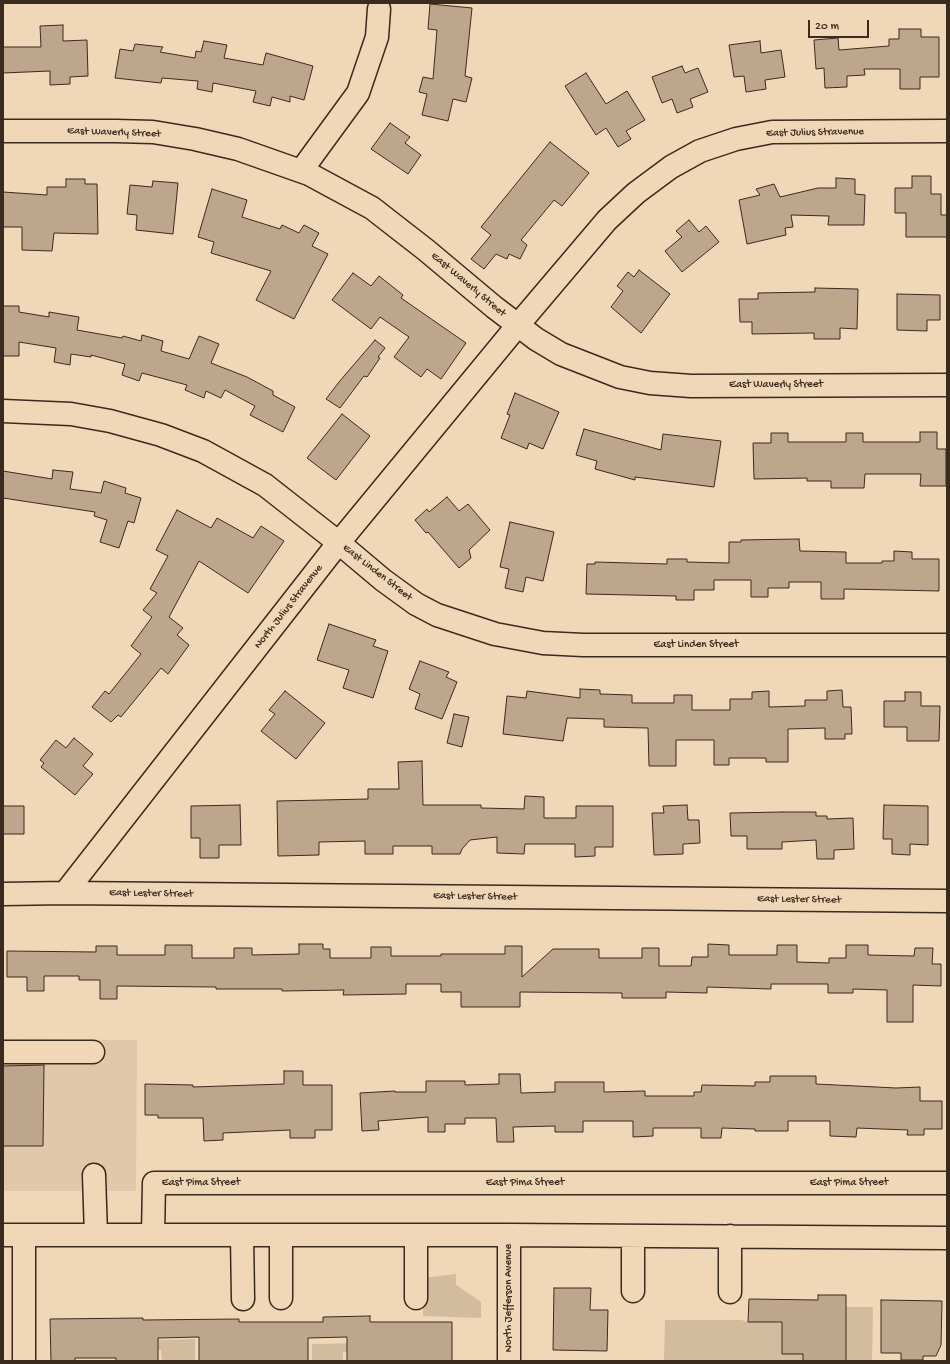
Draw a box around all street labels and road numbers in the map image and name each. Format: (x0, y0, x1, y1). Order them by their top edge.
street label: East Waverly Street (67, 125, 161, 141)
street label: East Julius Stravenue (766, 126, 864, 140)
street label: East Waverly Street (428, 250, 508, 320)
street label: East Waverly Street (729, 378, 823, 392)
street label: East Linden Street (339, 542, 415, 604)
street label: North Julius Stravenue (252, 562, 326, 652)
street label: East Linden Street (653, 638, 739, 652)
street label: East Lester Street (109, 887, 193, 901)
street label: East Lester Street (433, 890, 517, 904)
street label: East Lester Street (757, 893, 841, 907)
street label: East Pima Street (162, 1176, 240, 1190)
street label: East Pima Street (486, 1176, 564, 1190)
street label: East Pima Street (810, 1176, 888, 1190)
street label: North Jefferson Avenue (502, 1244, 516, 1352)

